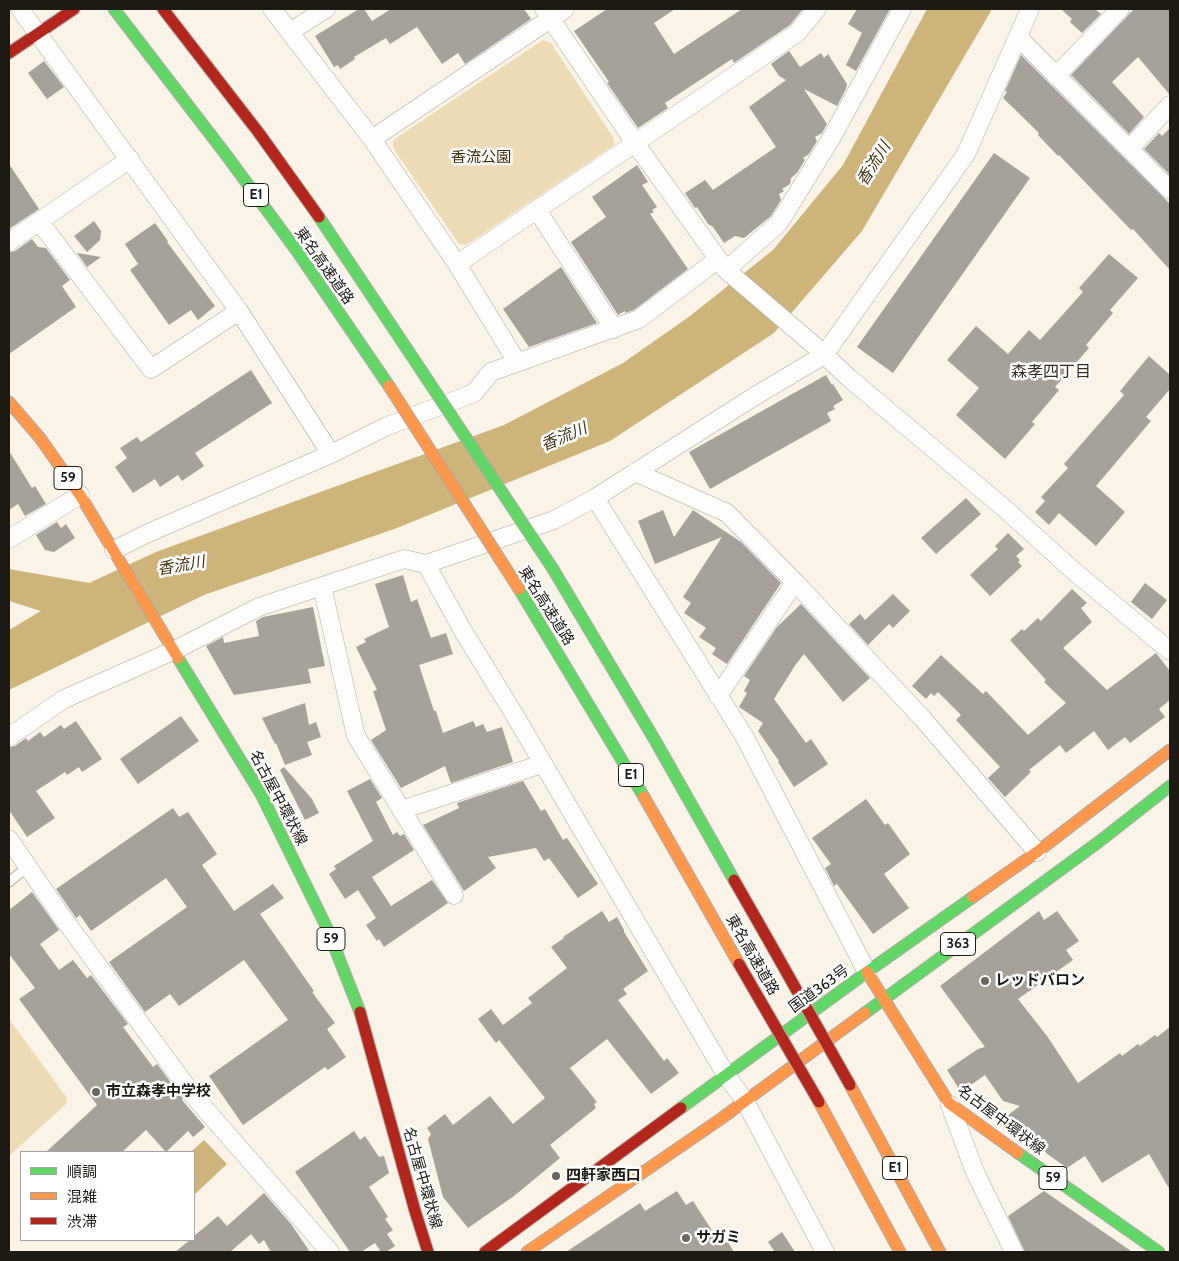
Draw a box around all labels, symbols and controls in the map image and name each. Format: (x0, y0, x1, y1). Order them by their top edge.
water label: 香流川 (853, 139, 895, 189)
park label: 香流公園 (451, 149, 511, 167)
road number: E1 (244, 184, 268, 206)
street label: 東名高速道路 (291, 224, 357, 308)
district label: 森孝四丁目 (1011, 362, 1091, 382)
water label: 香流川 (538, 419, 590, 455)
road number: 59 (54, 466, 82, 489)
water label: 香流川 (156, 552, 206, 580)
street label: 東名高速道路 (515, 563, 577, 649)
street label: 名古屋中環状線 (245, 747, 311, 849)
road number: E1 (618, 764, 644, 786)
street label: 東名高速道路 (722, 912, 782, 998)
road number: 59 (317, 928, 345, 951)
road number: 363 (940, 932, 976, 956)
street label: 国道363号 (785, 961, 853, 1017)
place label: レッドバロン (995, 972, 1085, 990)
marker: レッドバロン (979, 975, 991, 987)
street label: 名古屋中環状線 (954, 1081, 1048, 1159)
place label: 市立森孝中学校 (106, 1083, 211, 1101)
marker: 市立森孝中学校 (90, 1086, 102, 1098)
street label: 名古屋中環状線 (399, 1125, 445, 1231)
legend (20, 1151, 195, 1241)
road number: E1 (882, 1156, 908, 1180)
text: 順調 (67, 1163, 97, 1181)
road number: 59 (1039, 1166, 1067, 1190)
place label: 四軒家西口 (566, 1167, 641, 1185)
marker: 四軒家西口 (550, 1170, 562, 1182)
text: 混雑 (67, 1188, 97, 1206)
text: 渋滞 (67, 1213, 97, 1231)
place label: サガミ (696, 1229, 741, 1247)
marker: サガミ (680, 1232, 692, 1244)

